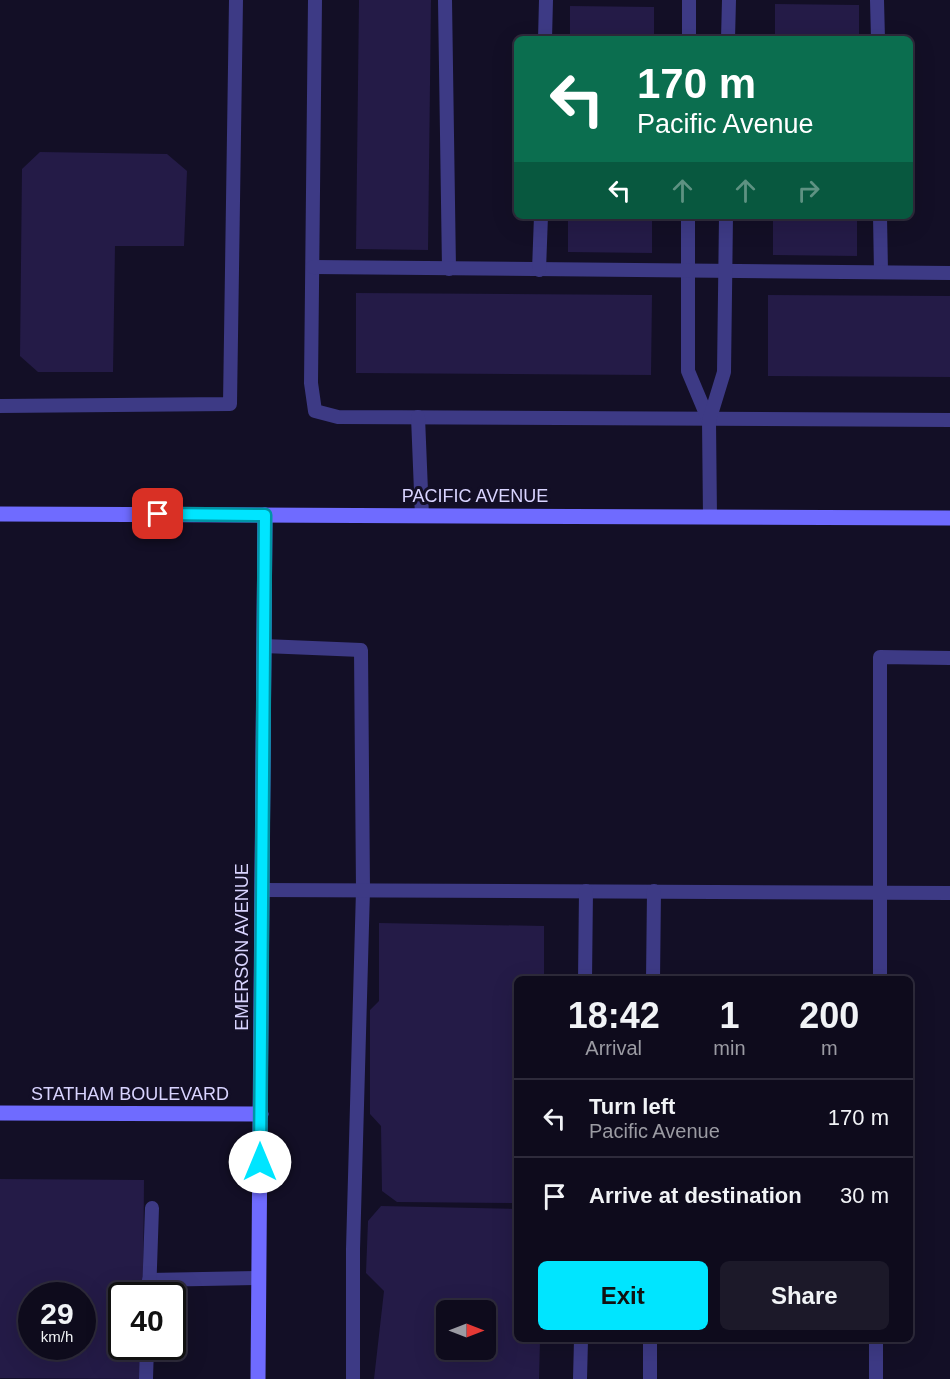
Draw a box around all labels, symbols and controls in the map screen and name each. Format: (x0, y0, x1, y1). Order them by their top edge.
icon: left (538, 60, 616, 138)
text: 170 m (637, 60, 756, 107)
text: Pacific Avenue (637, 109, 814, 139)
icon: left (603, 174, 636, 207)
icon: ahead (666, 174, 699, 207)
icon: ahead (729, 174, 762, 207)
icon: right (792, 174, 825, 207)
street label: PACIFIC AVENUE (402, 486, 548, 506)
pin (132, 488, 183, 539)
icon: arrive (141, 497, 174, 530)
street label: EMERSON AVENUE (232, 863, 252, 1031)
text: 18:42 (568, 995, 660, 1036)
text: 1 (719, 995, 739, 1036)
text: 200 (799, 995, 859, 1036)
text: Arrival (585, 1037, 642, 1059)
text: min (713, 1037, 746, 1059)
text: m (821, 1037, 838, 1059)
street label: STATHAM BOULEVARD (31, 1084, 229, 1104)
text: Turn left (589, 1094, 675, 1119)
icon: left (538, 1102, 571, 1135)
text: 170 m (828, 1105, 889, 1130)
text: Pacific Avenue (589, 1120, 720, 1142)
position arrow (228, 1130, 292, 1194)
icon: arrive (538, 1180, 571, 1213)
text: Arrive at destination (589, 1183, 802, 1208)
text: 30 m (840, 1183, 889, 1208)
button: Exit (538, 1261, 708, 1330)
button: Share (720, 1261, 889, 1330)
speed limit sign: 40 (108, 1282, 186, 1360)
text: 29 (40, 1297, 74, 1330)
north arrow (436, 1300, 496, 1360)
map controls (436, 1300, 496, 1360)
text: km/h (41, 1328, 73, 1345)

